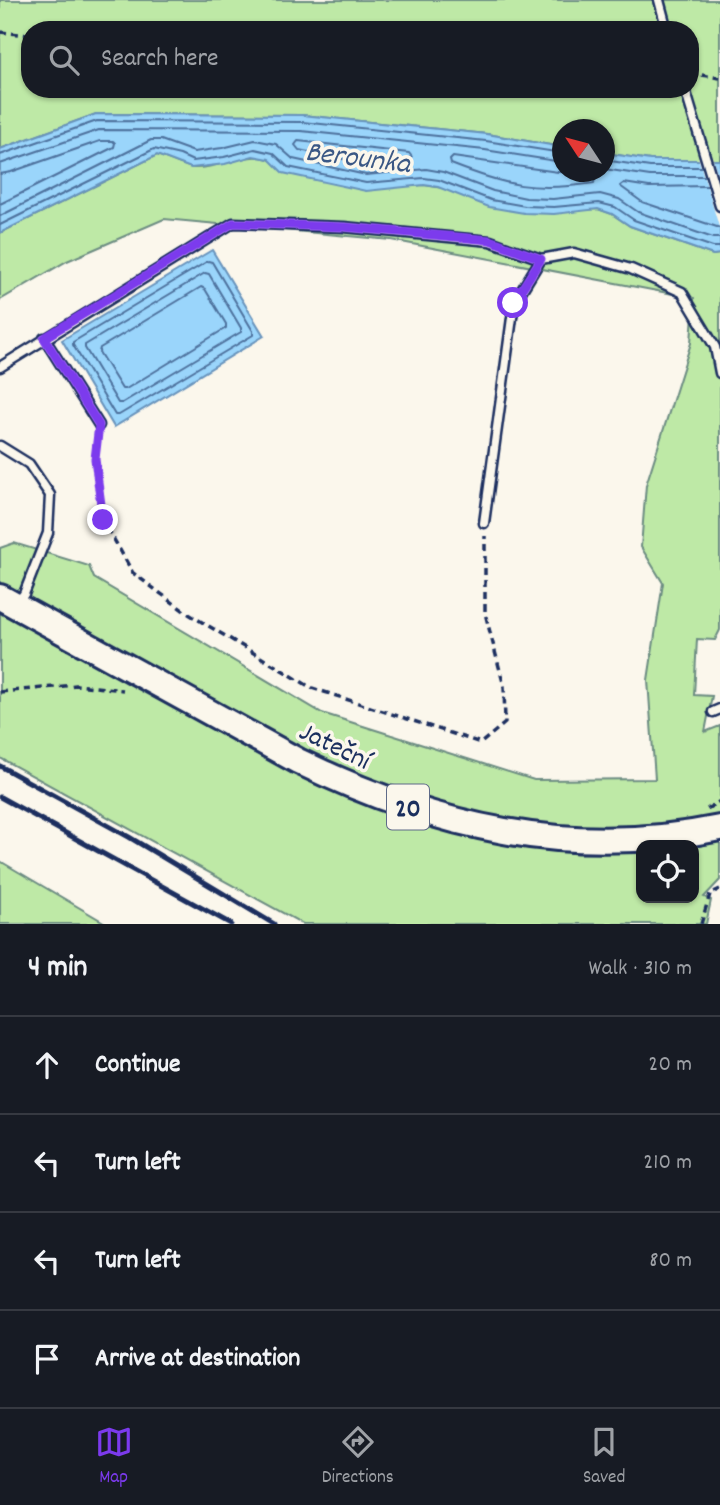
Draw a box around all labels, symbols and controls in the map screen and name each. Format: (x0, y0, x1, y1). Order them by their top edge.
search box (21, 21, 699, 98)
icon: search (45, 41, 83, 79)
text: Search here (101, 41, 219, 78)
north arrow (552, 119, 615, 182)
water label: Berounka (303, 133, 414, 188)
route start (497, 287, 528, 318)
route end (87, 504, 118, 535)
street label: Jateční (291, 714, 378, 784)
road number: 20 (387, 785, 429, 830)
map controls (636, 840, 699, 903)
button: locate (636, 840, 699, 903)
text: 4 min (28, 948, 87, 991)
text: Walk · 310 m (588, 953, 692, 986)
icon: ahead (28, 1046, 66, 1084)
text: Continue (95, 1047, 180, 1084)
text: 20 m (648, 1049, 692, 1082)
icon: left (28, 1144, 66, 1182)
text: Turn left (95, 1145, 181, 1182)
text: 210 m (643, 1147, 692, 1180)
icon: left (28, 1242, 66, 1280)
text: Turn left (95, 1243, 181, 1280)
text: 80 m (649, 1245, 692, 1278)
icon: arrive (28, 1340, 66, 1378)
text: Arrive at destination (95, 1341, 300, 1378)
tab: Map (95, 1423, 133, 1492)
tab: Directions (322, 1423, 394, 1492)
tab: Saved (583, 1423, 625, 1492)

